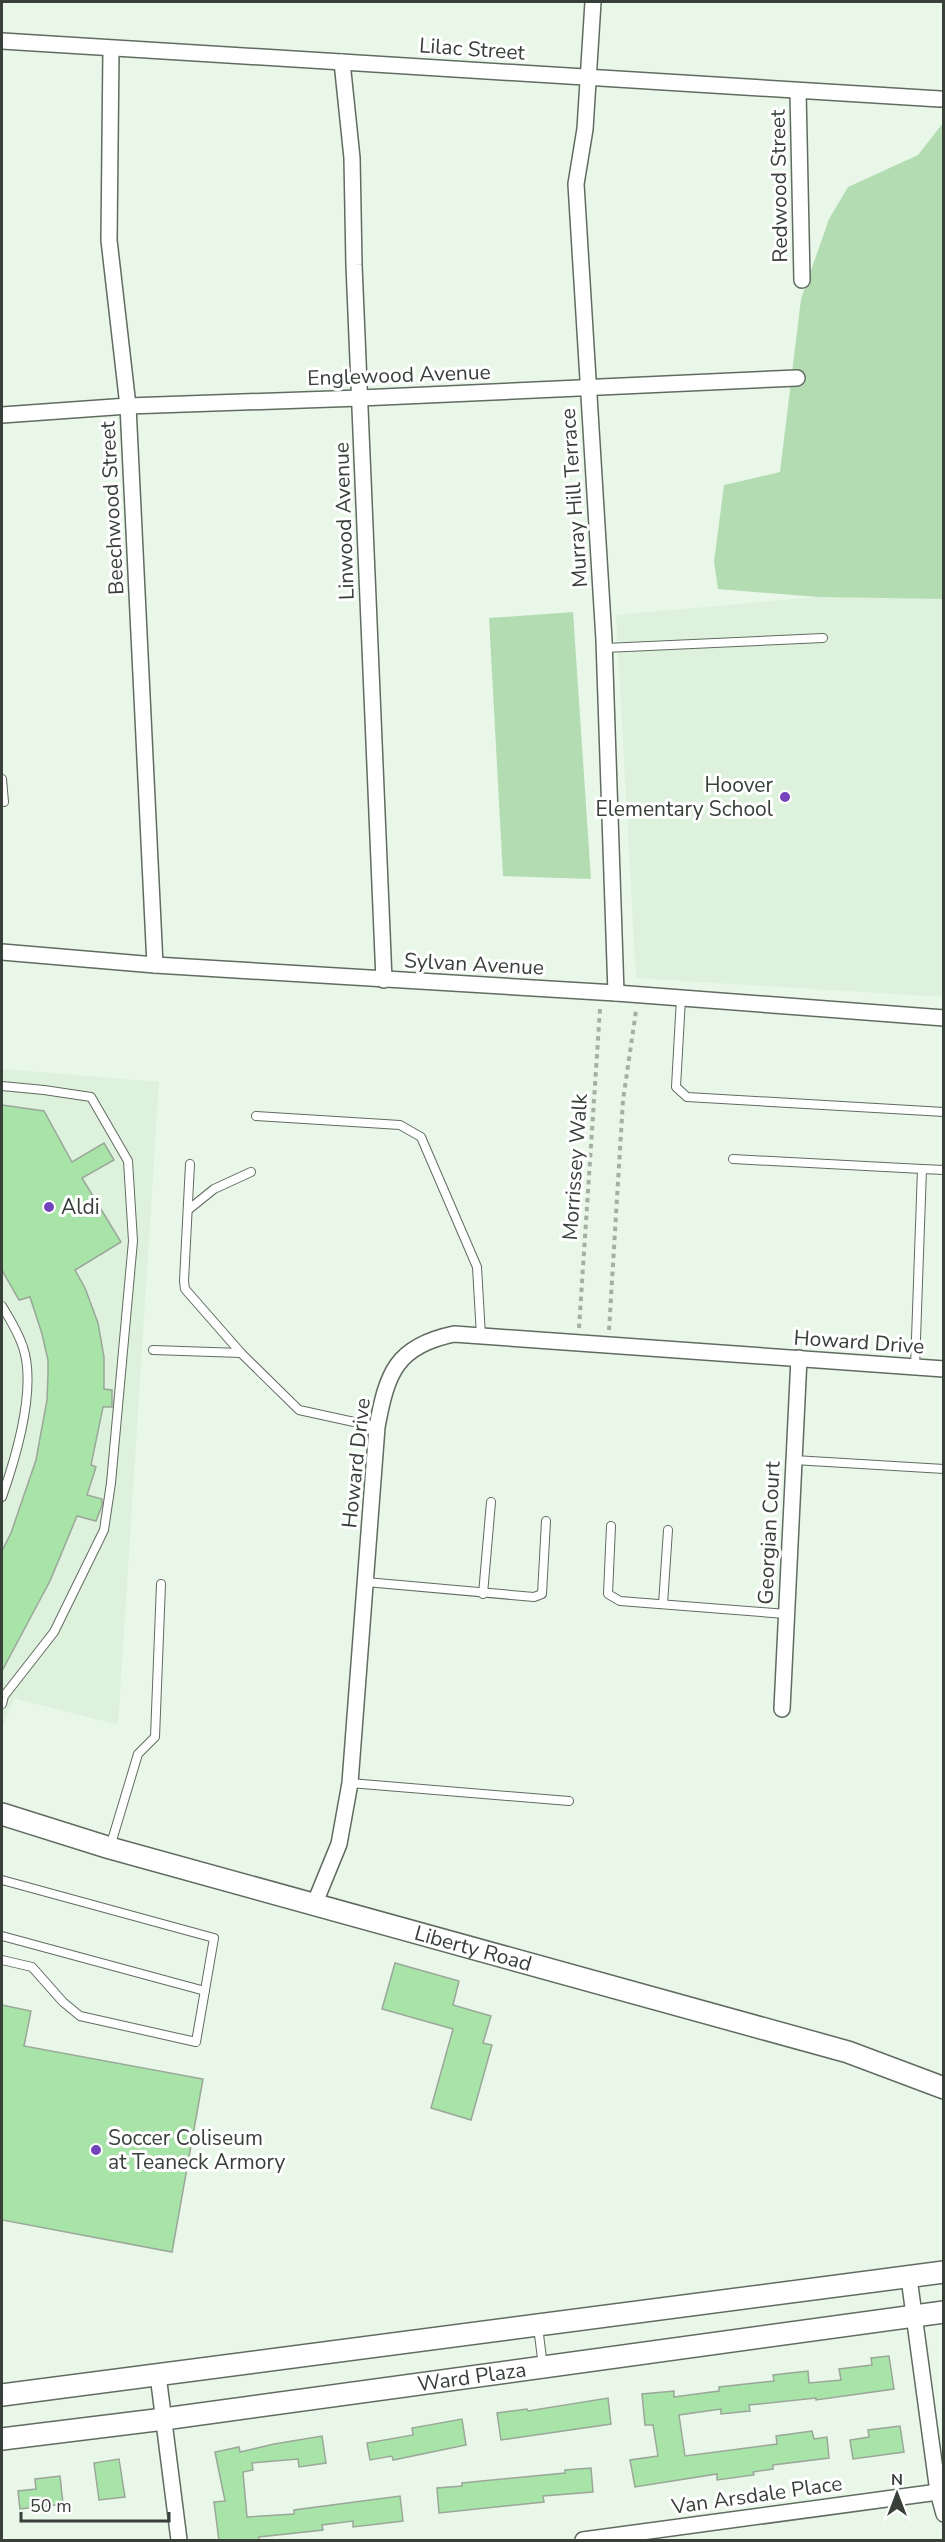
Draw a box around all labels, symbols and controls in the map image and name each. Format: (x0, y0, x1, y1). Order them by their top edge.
street label: Lilac Street (418, 31, 527, 67)
street label: Redwood Street (764, 109, 794, 263)
street label: Englewood Avenue (307, 358, 491, 392)
street label: Murray Hill Terrace (554, 407, 594, 589)
street label: Beechwood Street (93, 420, 131, 596)
street label: Linwood Avenue (327, 442, 361, 600)
place label: Hoover Elementary School (595, 771, 774, 823)
marker: Hoover Elementary School (778, 790, 792, 804)
street label: Sylvan Avenue (403, 946, 545, 982)
street label: Morrissey Walk (556, 1092, 594, 1241)
place label: Aldi (61, 1193, 100, 1221)
marker: Aldi (42, 1200, 56, 1214)
street label: Howard Drive (793, 1323, 925, 1361)
street label: Howard Drive (335, 1396, 377, 1530)
street label: Georgian Court (751, 1460, 787, 1605)
street label: Liberty Road (411, 1919, 535, 1978)
place label: Soccer Coliseum at Teaneck Armory (108, 2124, 286, 2176)
marker: Soccer Coliseum at Teaneck Armory (89, 2143, 103, 2157)
street label: Ward Plaza (416, 2355, 528, 2398)
north arrow (867, 2464, 927, 2524)
street label: Van Arsdale Place (669, 2469, 844, 2521)
text: N (891, 2469, 903, 2491)
scale bar (21, 2485, 170, 2523)
text: 50 m (30, 2494, 72, 2518)

